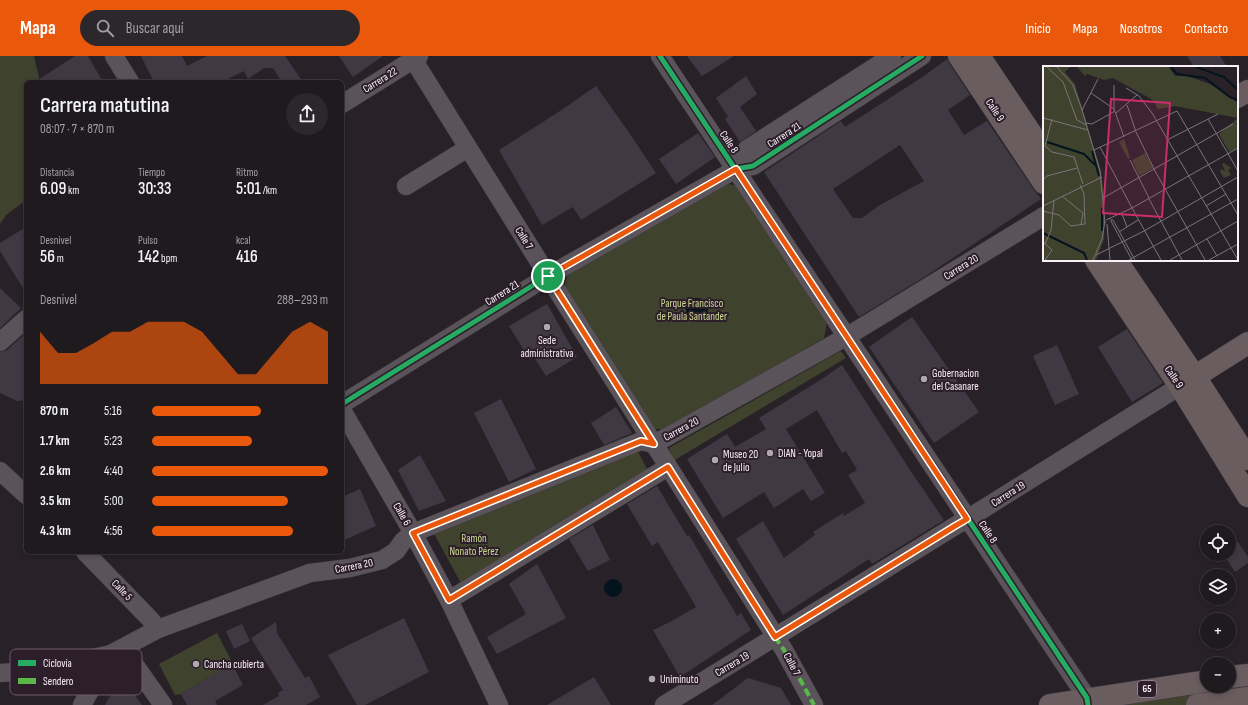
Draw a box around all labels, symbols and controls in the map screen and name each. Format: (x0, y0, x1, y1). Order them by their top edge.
search box (80, 10, 360, 46)
text: Mapa (20, 17, 56, 40)
icon: search (94, 17, 116, 39)
text: Buscar aquí (126, 19, 183, 38)
text: Inicio (1025, 20, 1051, 37)
text: Mapa (1073, 20, 1098, 37)
text: Nosotros (1120, 20, 1162, 37)
text: Contacto (1184, 20, 1228, 37)
street label: Carrera 22 (360, 64, 400, 96)
inset map (1043, 66, 1238, 261)
text: Carrera matutina (40, 92, 170, 119)
button: share (286, 93, 328, 135)
street label: Calle 9 (983, 96, 1007, 124)
street label: Carrera 21 (765, 119, 803, 151)
text: 08:07 · 7 × 870 m (40, 121, 114, 137)
street label: Calle 8 (717, 128, 741, 156)
text: Distancia (40, 166, 74, 179)
text: Tiempo (138, 166, 165, 179)
text: Ritmo (236, 166, 258, 179)
text: 6.09 (40, 179, 66, 199)
text: 30:33 (138, 179, 171, 199)
text: 5:01 (236, 179, 261, 199)
text: km (66, 184, 79, 197)
text: /km (261, 184, 277, 197)
street label: Calle 7 (512, 224, 536, 252)
text: Desnivel (40, 234, 71, 247)
text: Pulso (138, 234, 158, 247)
text: kcal (236, 234, 251, 247)
text: 56 (40, 247, 55, 267)
text: 142 (138, 247, 159, 267)
text: 416 (236, 247, 258, 267)
street label: Carrera 20 (941, 251, 981, 283)
text: m (55, 252, 64, 265)
text: bpm (159, 252, 177, 265)
pin (531, 259, 565, 293)
icon: arrive (537, 265, 559, 287)
street label: Carrera 21 (483, 278, 521, 308)
text: Desnivel (40, 292, 77, 308)
text: 288–293 m (277, 292, 328, 308)
park label: Parque Francisco de Paula Santander (657, 297, 727, 323)
marker: Sede administrativa (542, 322, 552, 332)
place label: Sede administrativa (521, 334, 573, 360)
street label: Calle 9 (1162, 363, 1186, 391)
place label: Gobernacion del Casanare (932, 367, 979, 393)
marker: Gobernacion del Casanare (919, 374, 929, 384)
text: 870 m (40, 403, 69, 419)
text: 5:16 (104, 403, 122, 419)
street label: Carrera 20 (661, 414, 701, 444)
text: 1.7 km (40, 433, 70, 449)
text: 5:23 (104, 433, 123, 449)
place label: DIAN - Yopal (778, 447, 823, 460)
place label: Museo 20 de Julio (723, 448, 758, 474)
marker: DIAN - Yopal (765, 448, 775, 458)
marker: Museo 20 de Julio (710, 455, 720, 465)
text: 2.6 km (40, 463, 71, 479)
text: 4:40 (104, 463, 123, 479)
street label: Carrera 19 (989, 478, 1028, 509)
text: 3.5 km (40, 493, 71, 509)
text: 5:00 (104, 493, 123, 509)
street label: Calle 6 (390, 500, 414, 528)
street label: Calle 8 (976, 518, 1000, 546)
text: 4.3 km (40, 523, 71, 539)
text: 4:56 (104, 523, 123, 539)
map controls (1200, 525, 1236, 693)
button: locate (1200, 525, 1236, 561)
park label: Ramón Nonato Pérez (449, 532, 499, 558)
street label: Carrera 20 (334, 556, 374, 576)
button: layers (1200, 569, 1236, 605)
street label: Calle 5 (109, 577, 135, 603)
button: + (1200, 613, 1236, 649)
legend (10, 649, 142, 695)
street label: Carrera 19 (713, 649, 752, 679)
street label: Calle 7 (781, 650, 804, 678)
text: Ciclovía (43, 657, 72, 670)
button: − (1200, 657, 1236, 693)
place label: Cancha cubierta (204, 658, 264, 671)
marker: Cancha cubierta (191, 659, 201, 669)
place label: Uniminuto (660, 673, 699, 686)
marker: Uniminuto (647, 674, 657, 684)
text: Sendero (43, 675, 74, 688)
road number: 65 (1138, 681, 1156, 697)

